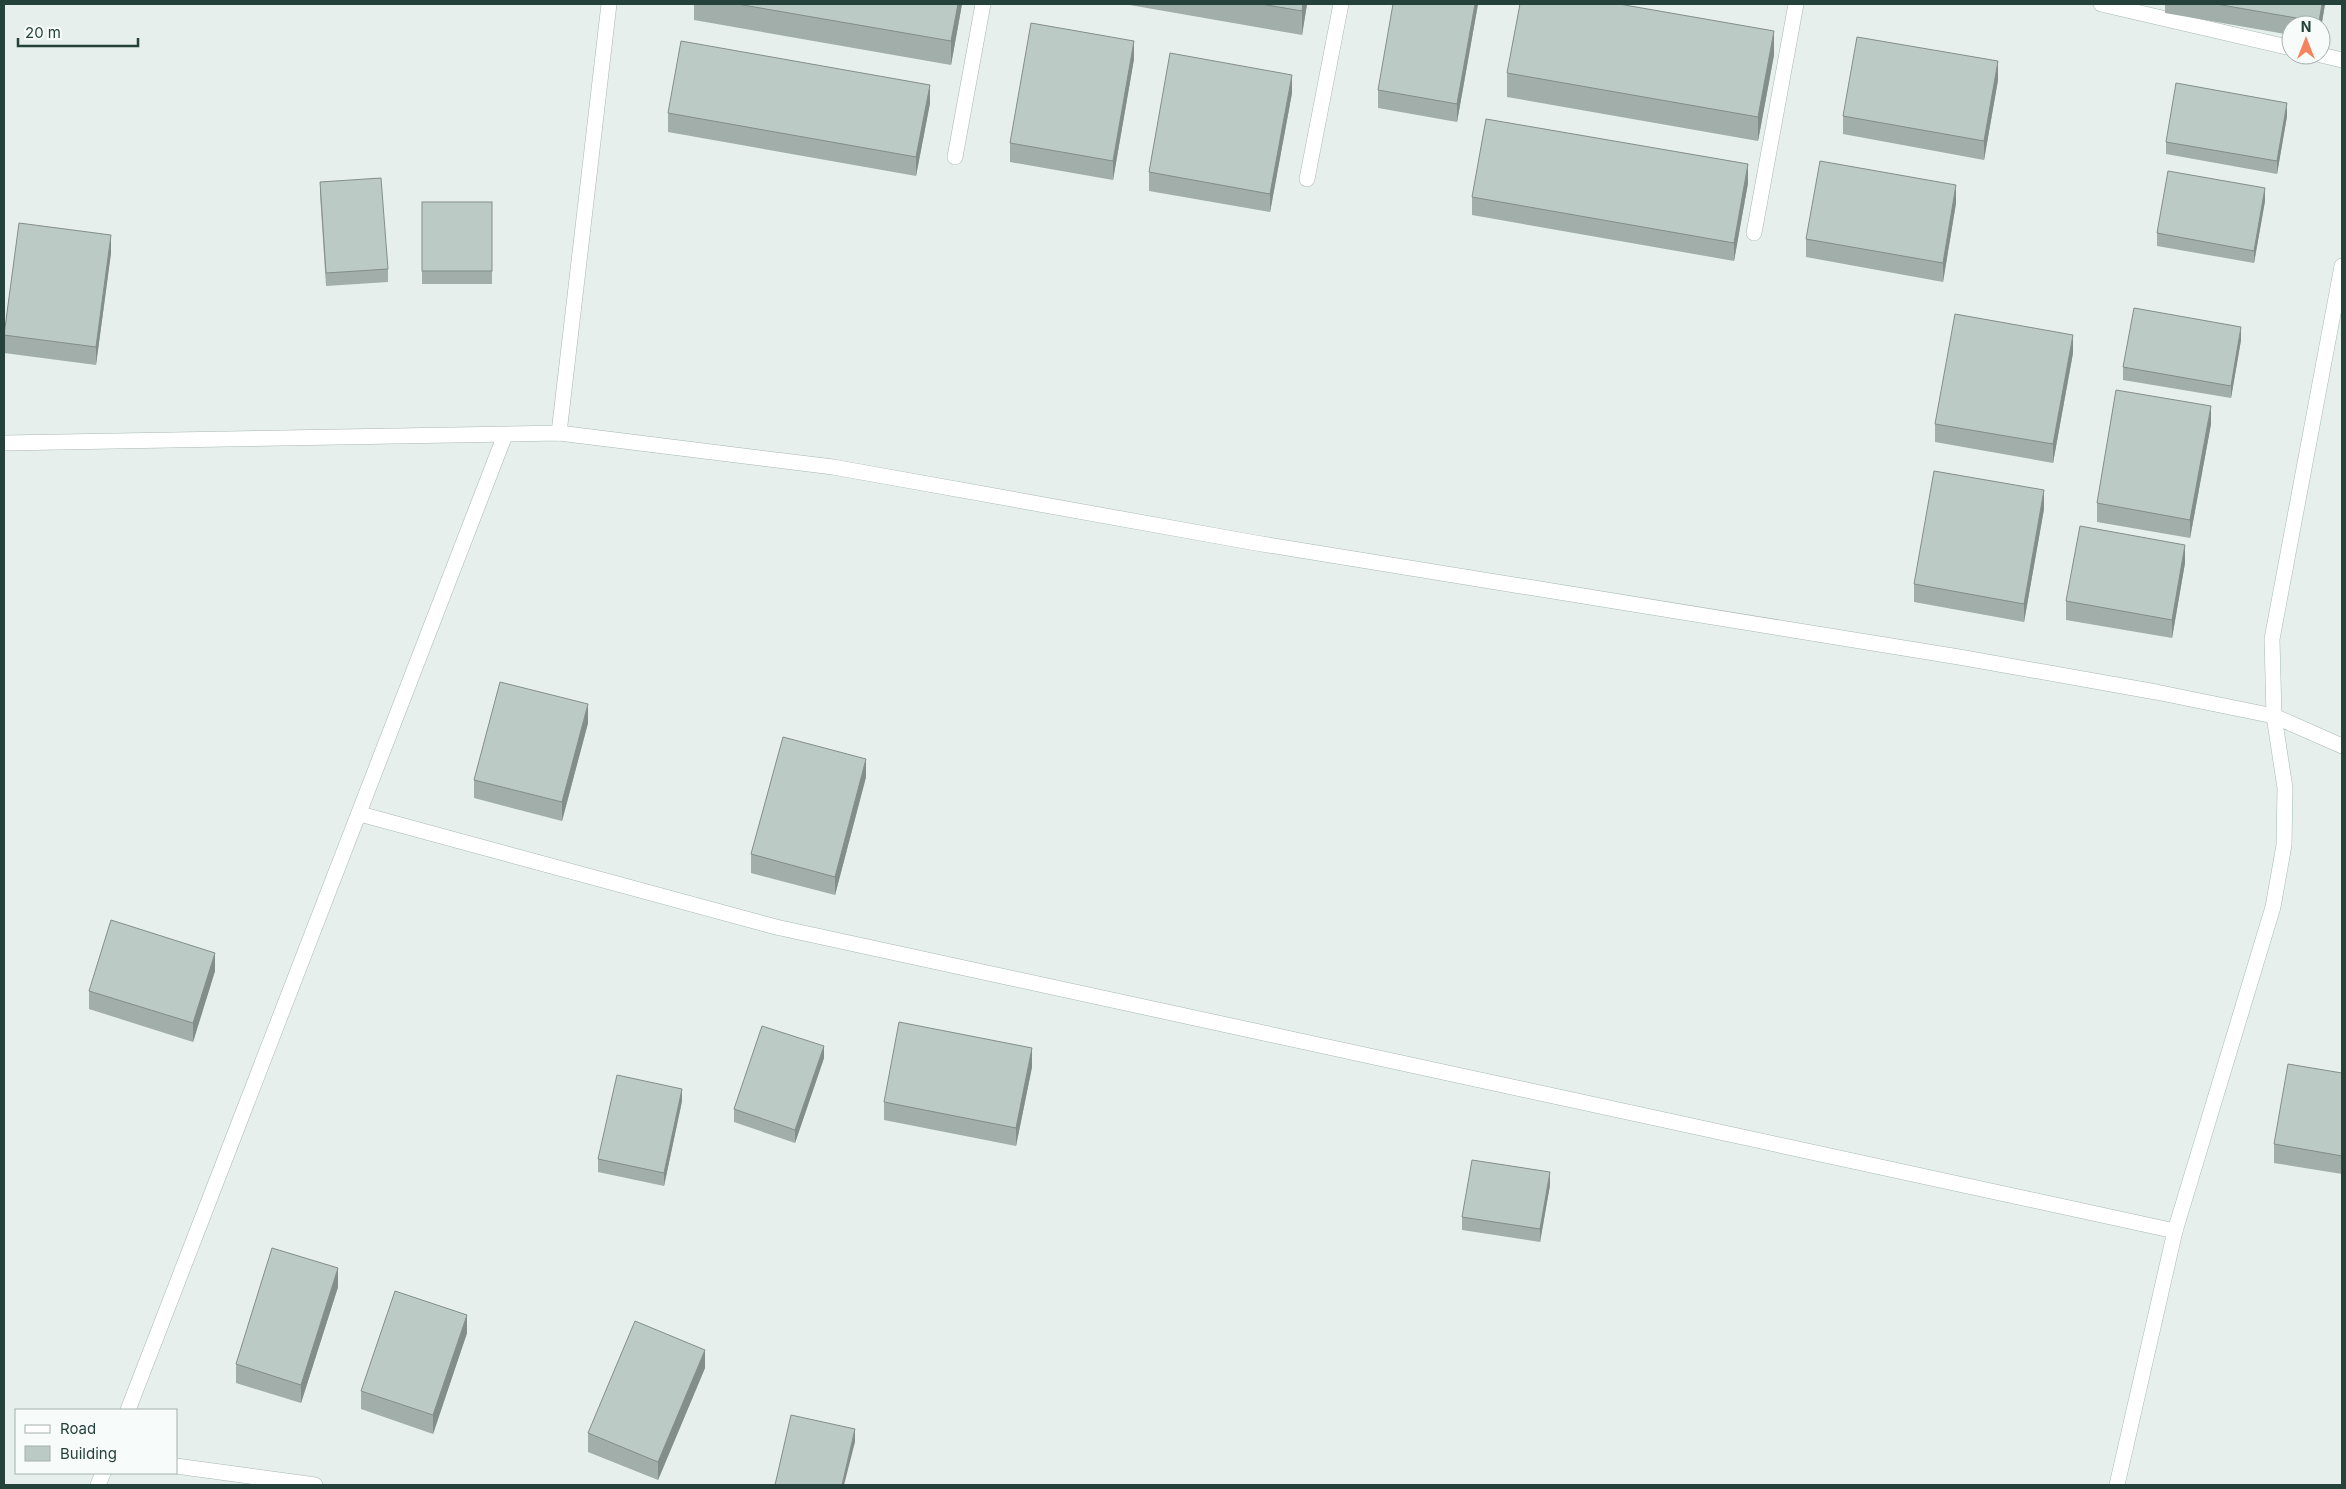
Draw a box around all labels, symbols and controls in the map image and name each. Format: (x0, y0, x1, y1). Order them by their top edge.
scale bar (18, 15, 138, 47)
north arrow (2281, 15, 2331, 65)
text: N (2301, 18, 2311, 35)
text: 20 m (25, 23, 61, 42)
legend (15, 1409, 178, 1474)
text: Road (60, 1419, 96, 1438)
text: Building (60, 1444, 117, 1463)

